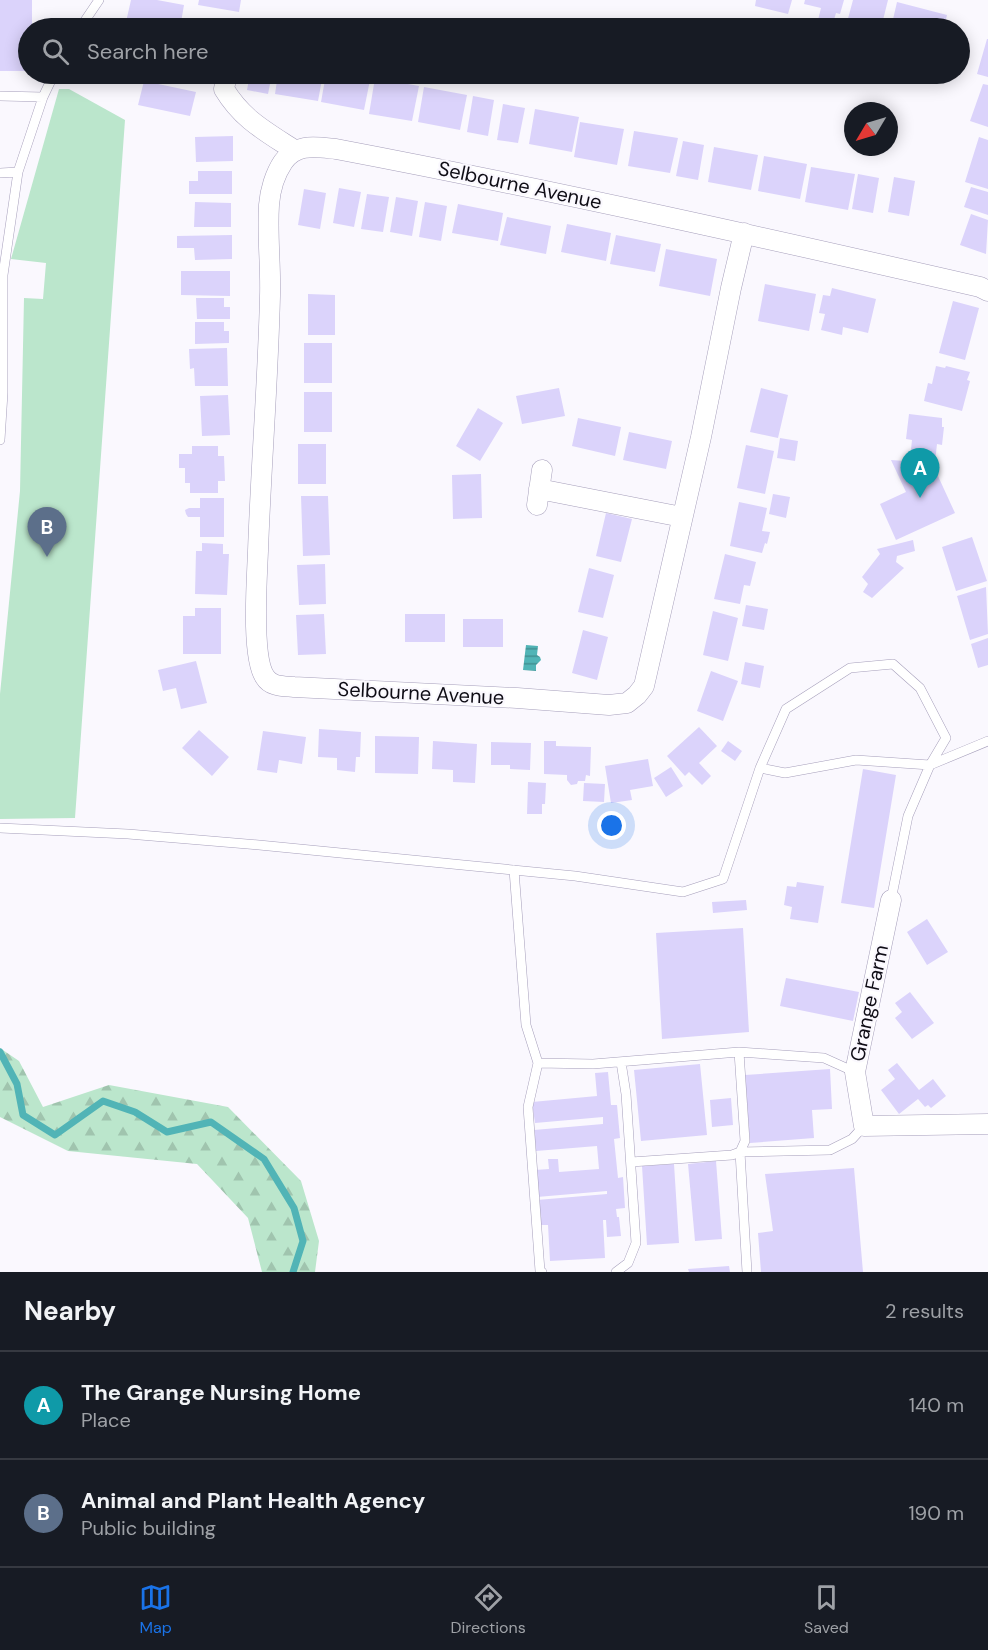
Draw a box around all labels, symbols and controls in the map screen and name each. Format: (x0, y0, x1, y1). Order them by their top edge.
search box (18, 18, 970, 84)
icon: search (39, 35, 72, 68)
text: Search here (87, 37, 208, 66)
north arrow (844, 102, 898, 156)
street label: Selbourne Avenue (436, 155, 604, 215)
pin: A (900, 448, 940, 498)
pin: B (28, 508, 66, 557)
street label: Selbourne Avenue (337, 676, 505, 710)
your location (597, 811, 626, 840)
street label: Grange Farm (844, 942, 894, 1064)
text: Nearby (24, 1294, 116, 1328)
text: 2 results (885, 1298, 964, 1324)
text: The Grange Nursing Home (81, 1378, 361, 1407)
text: A (36, 1392, 51, 1418)
text: 140 m (909, 1392, 964, 1418)
text: Place (81, 1407, 131, 1433)
text: Animal and Plant Health Agency (81, 1486, 425, 1515)
text: B (37, 1500, 50, 1526)
text: 190 m (908, 1500, 964, 1526)
text: Public building (81, 1515, 216, 1541)
tab: Map (139, 1581, 172, 1638)
tab: Directions (450, 1581, 526, 1638)
tab: Saved (804, 1581, 849, 1638)

